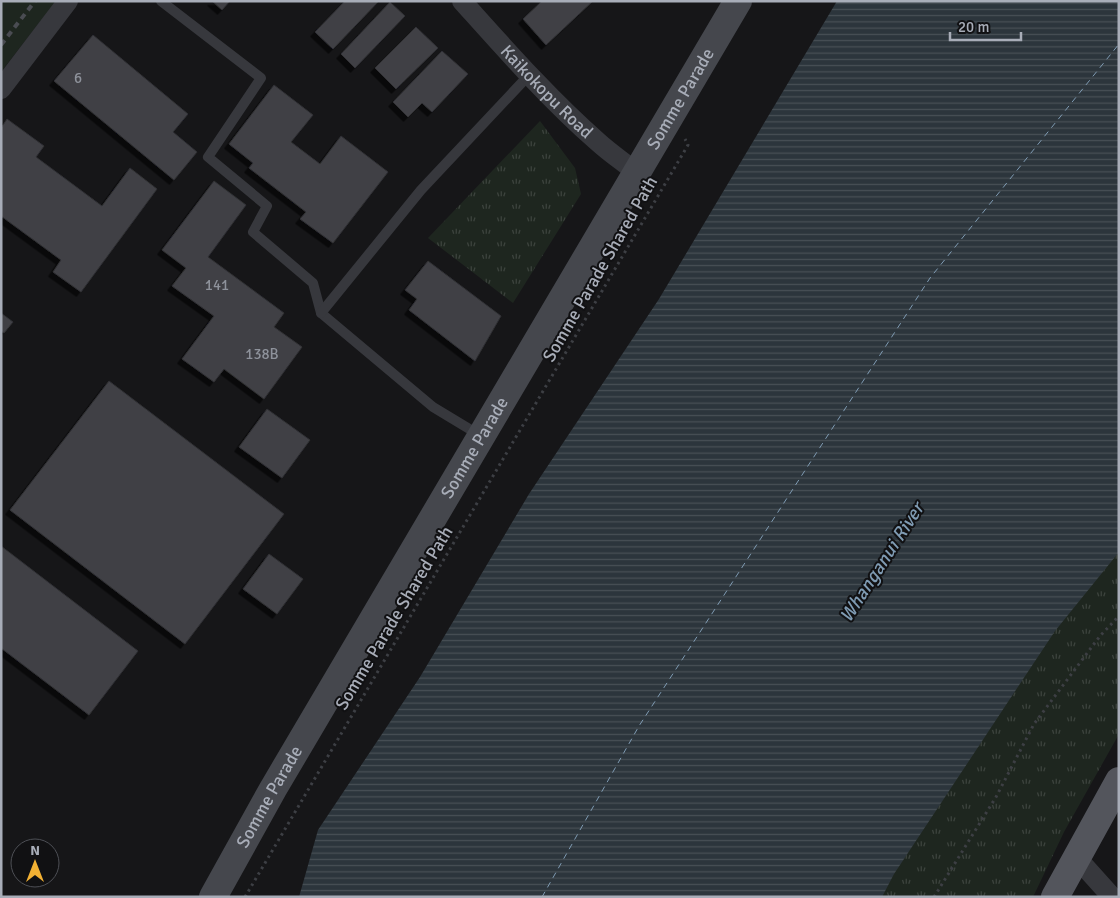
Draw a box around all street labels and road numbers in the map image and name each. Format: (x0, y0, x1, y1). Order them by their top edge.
street label: Kaikokopu Road (496, 40, 597, 143)
street label: Somme Parade (642, 44, 719, 154)
street label: Somme Parade Shared Path (538, 172, 662, 366)
street label: Somme Parade (436, 393, 513, 502)
street label: Somme Parade Shared Path (330, 522, 458, 714)
street label: Somme Parade (232, 742, 307, 852)

